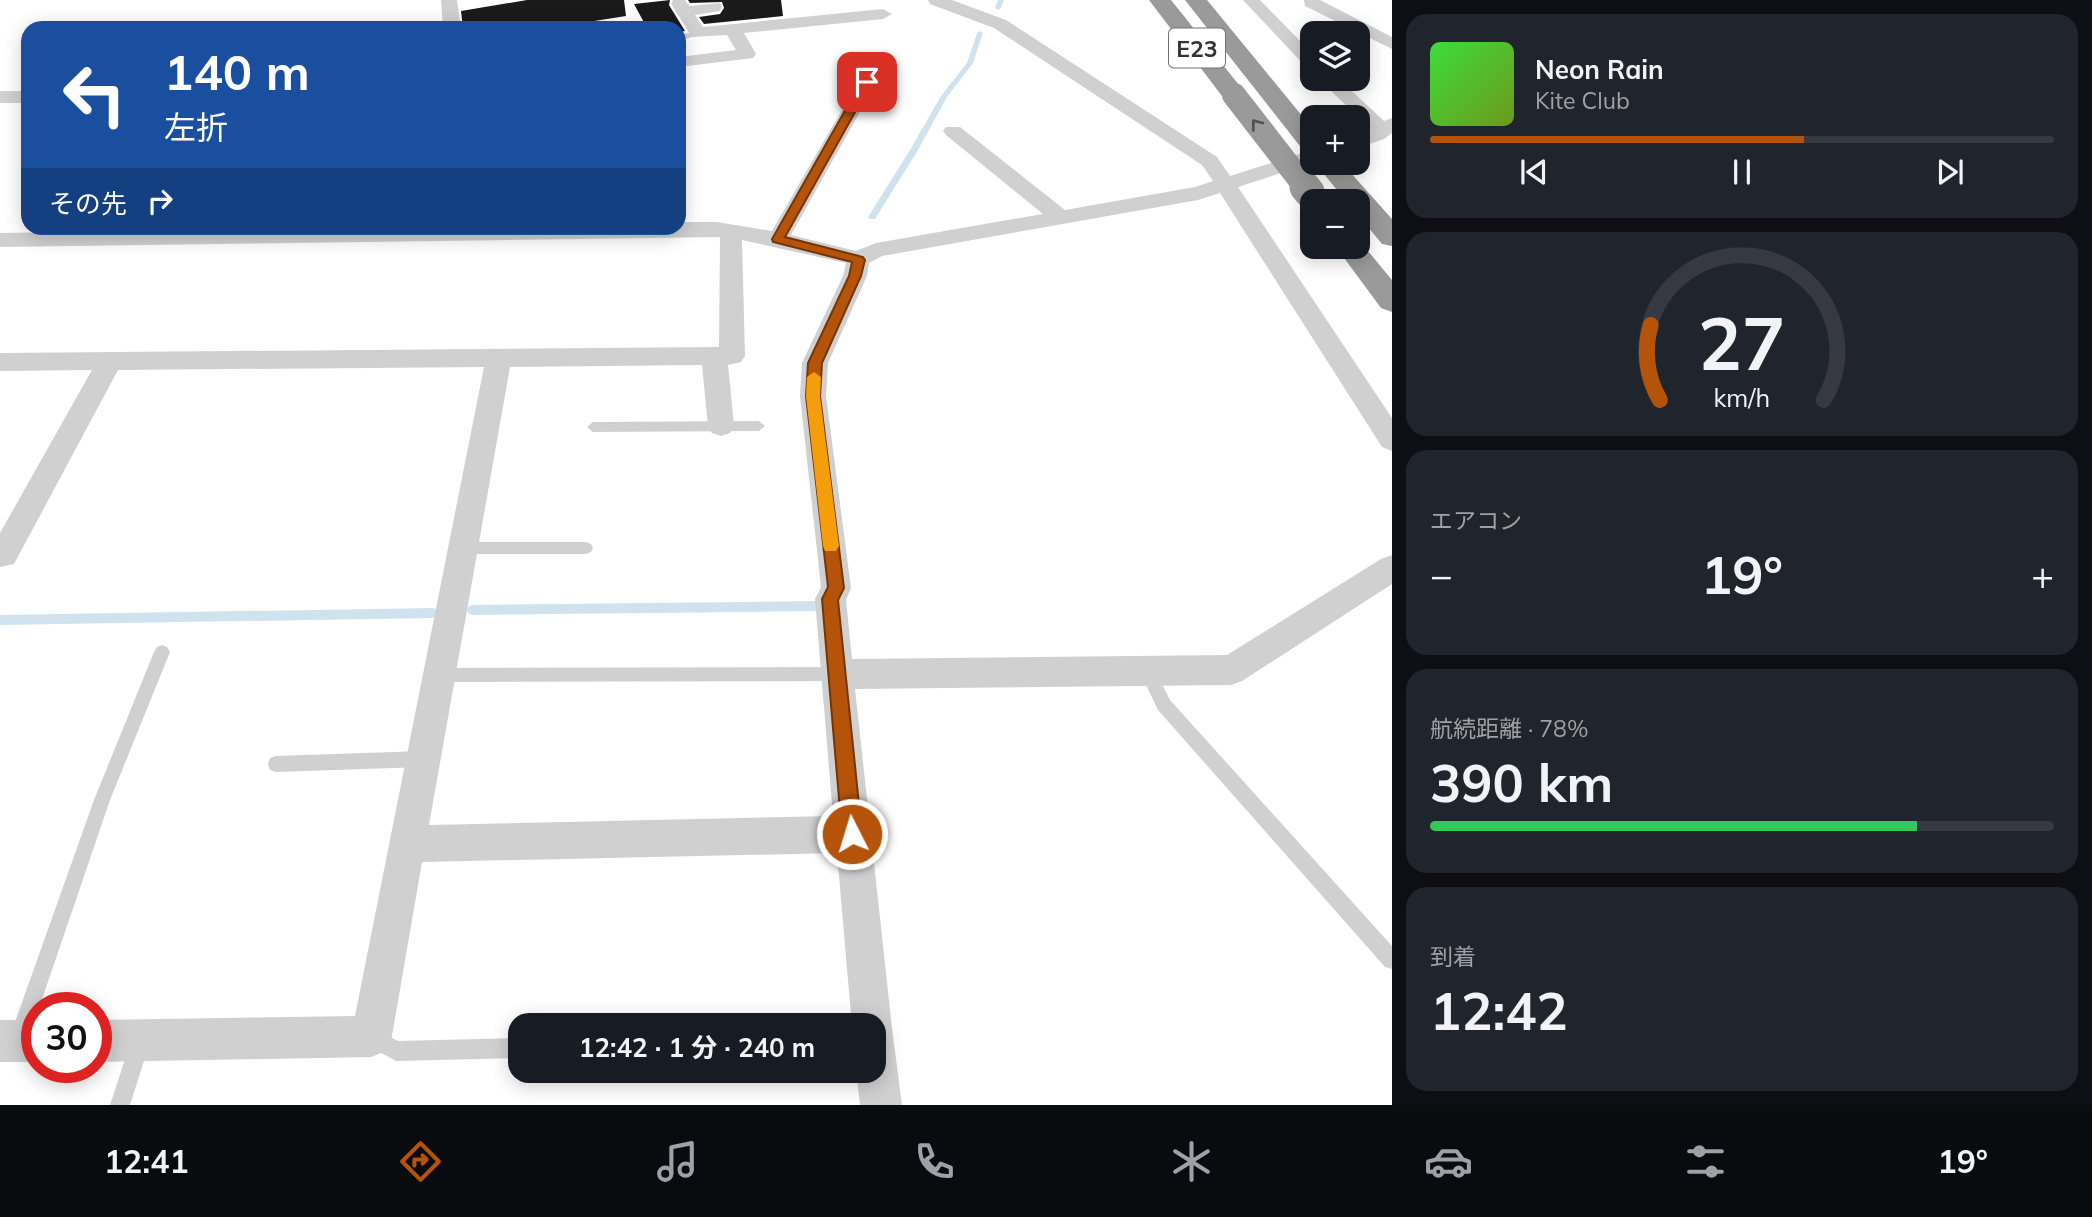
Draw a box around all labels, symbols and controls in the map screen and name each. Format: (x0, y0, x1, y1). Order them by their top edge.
map controls (1300, 21, 1370, 259)
button: layers (1300, 21, 1370, 91)
road number: E23 (1169, 28, 1225, 68)
text: 140 m (164, 41, 310, 102)
icon: left (49, 49, 140, 140)
pin (837, 52, 897, 112)
text: Neon Rain (1535, 53, 1664, 86)
icon: arrive (848, 63, 886, 101)
text: Kite Club (1535, 86, 1630, 115)
button: + (1300, 105, 1370, 175)
text: 左折 (164, 107, 228, 147)
one-way arrow (1252, 120, 1264, 133)
icon: previous (1515, 153, 1553, 191)
icon: pause (1723, 153, 1761, 191)
icon: next (1931, 153, 1969, 191)
icon: right (141, 182, 179, 220)
text: その先 (49, 187, 127, 220)
button: − (1300, 189, 1370, 259)
text: 27 (1698, 298, 1786, 389)
text: km/h (1714, 382, 1770, 413)
text: エアコン (1430, 506, 1522, 535)
text: 19° (1701, 542, 1783, 607)
text: − (1430, 551, 1453, 599)
text: + (2031, 551, 2054, 599)
text: 航続距離 · 78% (1430, 714, 1588, 743)
text: 390 km (1430, 750, 1613, 815)
position arrow (815, 797, 889, 871)
text: 到着 (1430, 942, 1476, 971)
text: 12:42 (1430, 978, 1568, 1043)
speed limit sign: 30 (21, 992, 112, 1083)
text: 12:42 · 1 分 · 240 m (579, 1031, 815, 1064)
icon: directions (396, 1137, 445, 1186)
icon: music (653, 1137, 702, 1186)
icon: phone (910, 1137, 959, 1186)
icon: climate (1167, 1137, 1216, 1186)
icon: car (1424, 1137, 1473, 1186)
icon: filters (1681, 1137, 1730, 1186)
text: 12:41 (104, 1141, 189, 1181)
text: 19° (1937, 1141, 1988, 1181)

